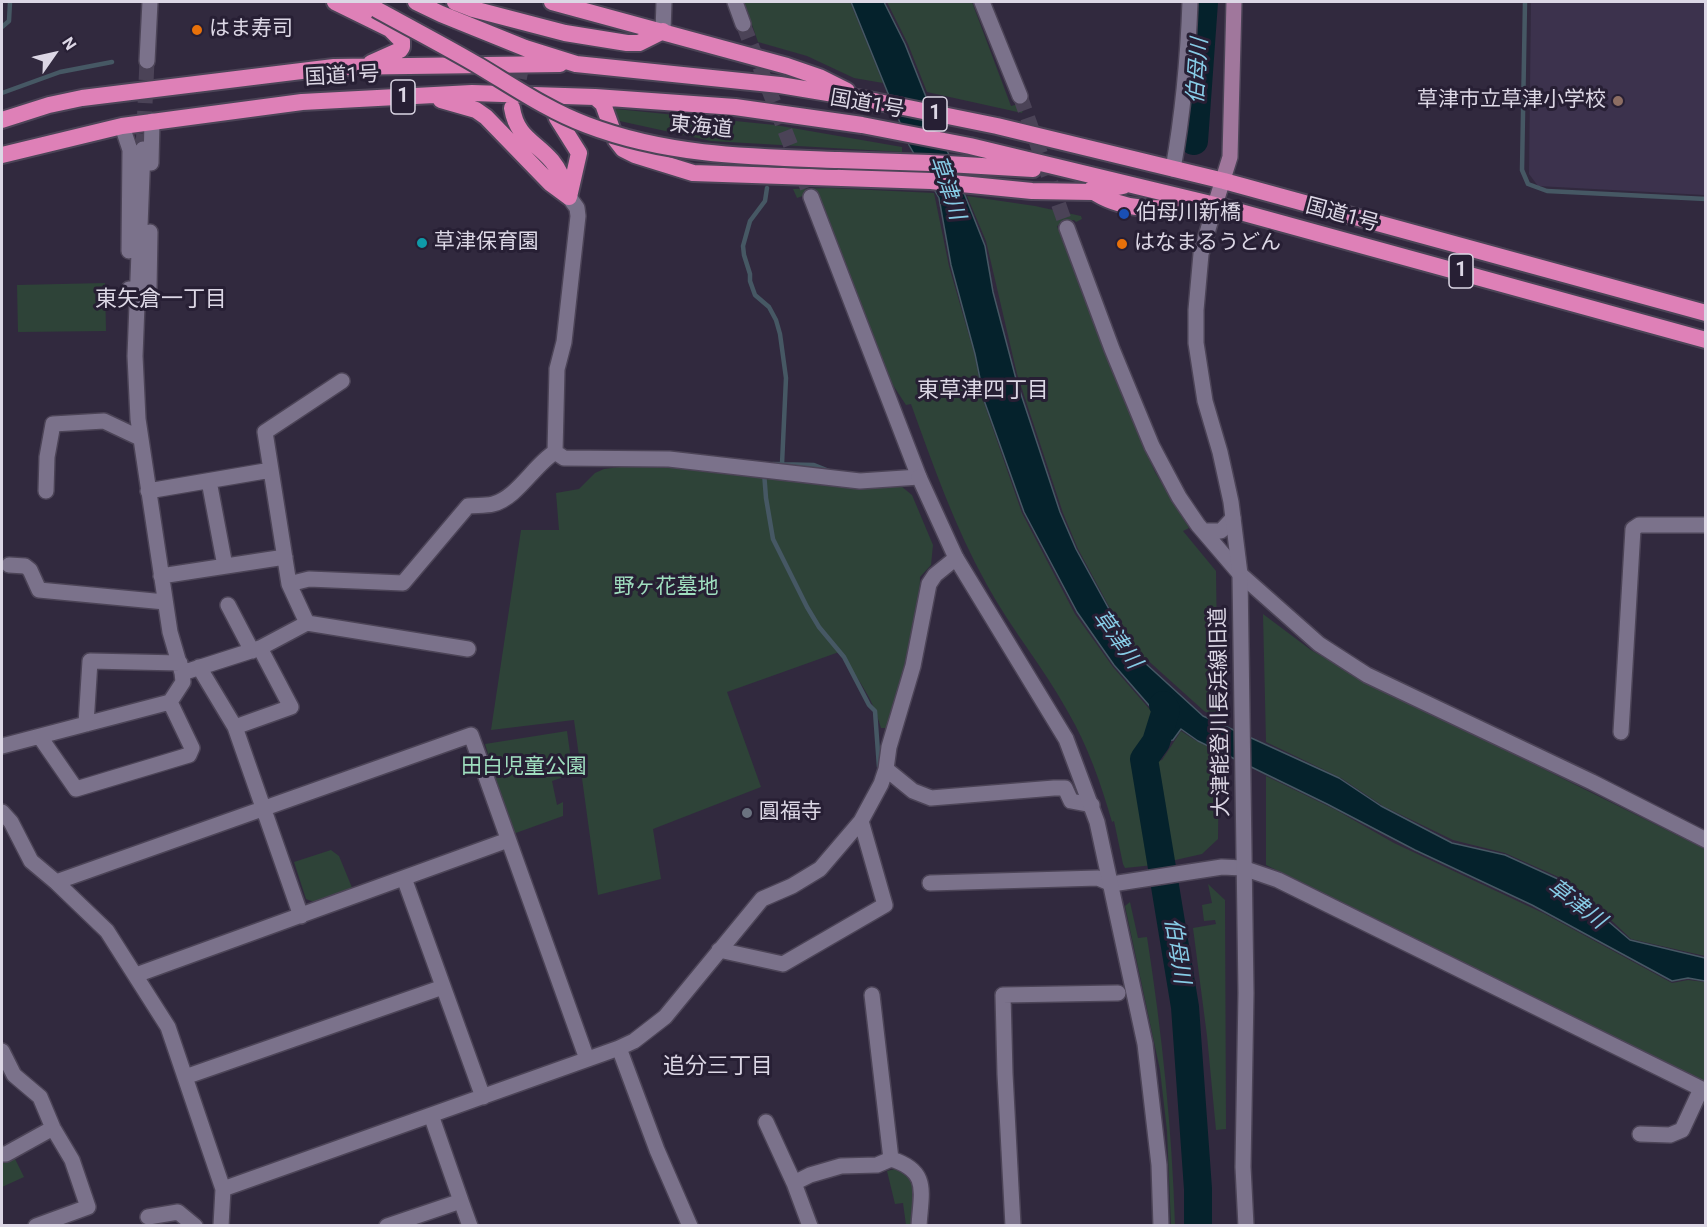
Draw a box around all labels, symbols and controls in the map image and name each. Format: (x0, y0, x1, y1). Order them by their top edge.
place label: はま寿司 (209, 17, 293, 43)
marker: はま寿司 (190, 23, 204, 37)
north arrow (24, 24, 84, 84)
text: N (58, 34, 80, 54)
water label: 伯母川 (1184, 37, 1214, 105)
street label: 国道1号 (304, 62, 380, 92)
road number: 1 (391, 80, 415, 114)
street label: 国道1号 (828, 86, 906, 124)
place label: 草津市立草津小学校 (1417, 88, 1606, 114)
marker: 草津市立草津小学校 (1611, 94, 1625, 108)
road number: 1 (923, 97, 947, 131)
street label: 東海道 (668, 112, 734, 144)
water label: 草津川 (923, 153, 969, 223)
street label: 国道1号 (1303, 194, 1381, 238)
place label: 伯母川新橋 (1136, 201, 1241, 227)
marker: 伯母川新橋 (1117, 207, 1131, 221)
place label: 草津保育園 (434, 230, 539, 256)
place label: はなまるうどん (1134, 231, 1281, 257)
marker: 草津保育園 (415, 236, 429, 250)
marker: はなまるうどん (1115, 237, 1129, 251)
road number: 1 (1449, 254, 1473, 288)
district label: 東矢倉一丁目 (95, 287, 227, 313)
district label: 東草津四丁目 (917, 378, 1049, 404)
park label: 野ヶ花墓地 (614, 575, 718, 601)
water label: 草津川 (1086, 606, 1146, 674)
street label: 大津能登川長浜線旧道 (1207, 607, 1235, 817)
park label: 田白児童公園 (461, 755, 587, 781)
place label: 圓福寺 (759, 800, 822, 826)
marker: 圓福寺 (740, 806, 754, 820)
water label: 草津川 (1542, 875, 1610, 935)
water label: 伯母川 (1158, 916, 1194, 986)
district label: 追分三丁目 (663, 1054, 773, 1080)

